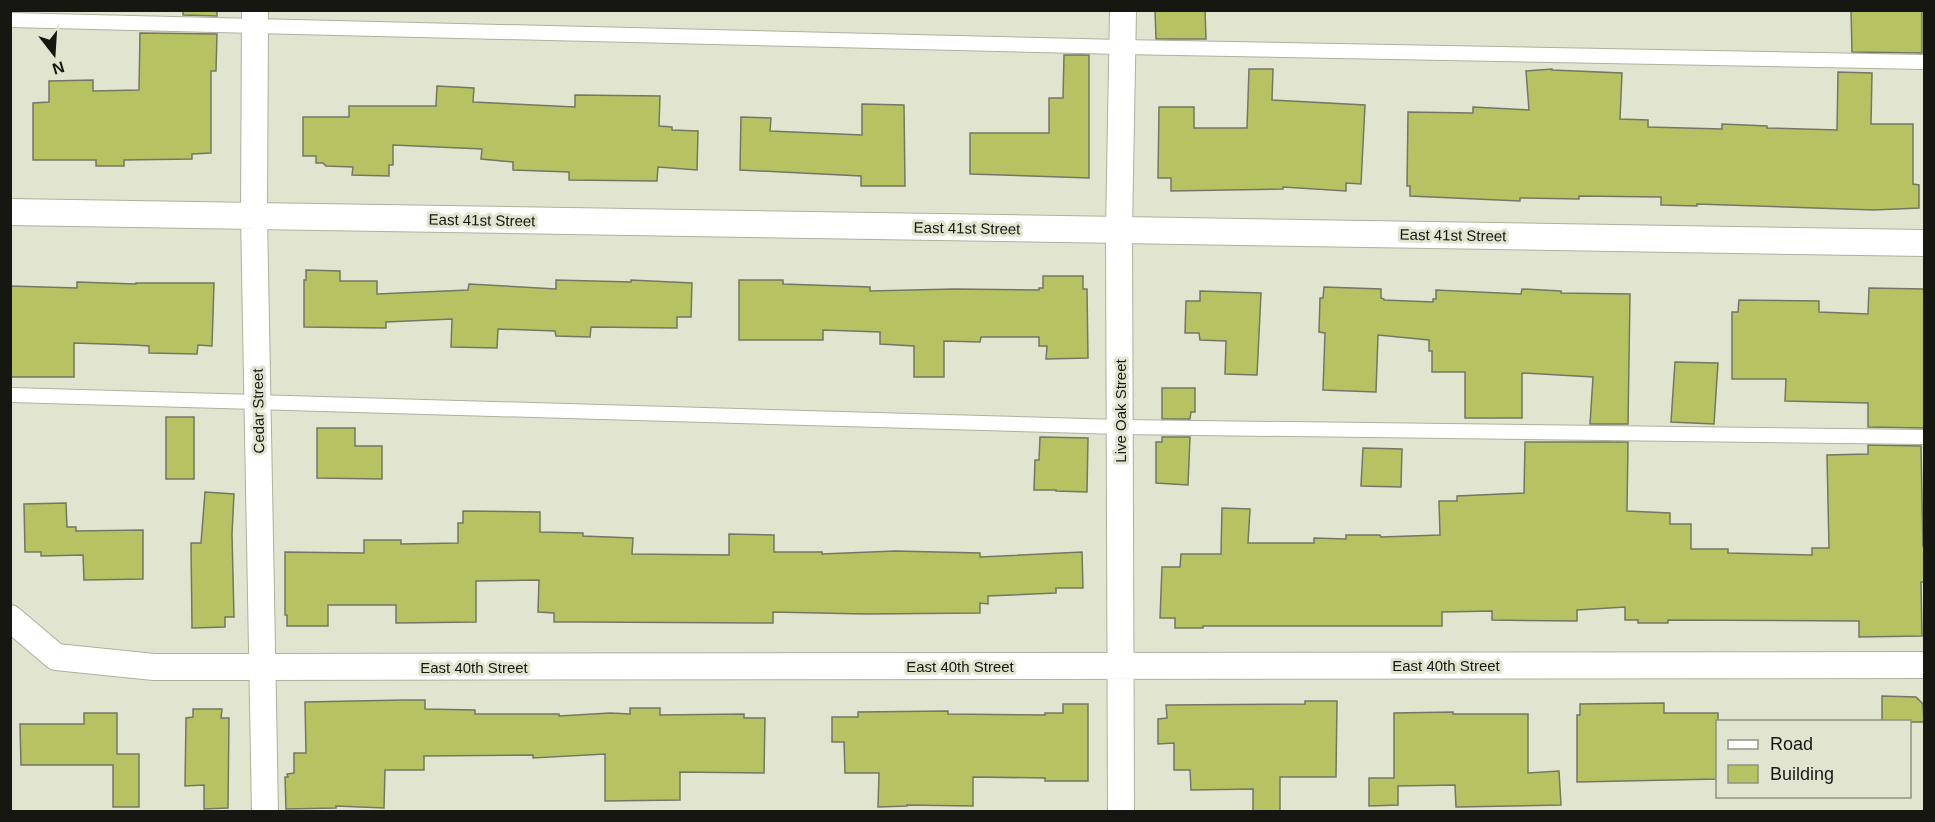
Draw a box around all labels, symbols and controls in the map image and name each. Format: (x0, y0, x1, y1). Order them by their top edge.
north arrow (24, 24, 84, 84)
text: N (50, 58, 66, 78)
street label: East 41st Street (428, 211, 536, 229)
street label: East 41st Street (913, 219, 1021, 237)
street label: East 41st Street (1399, 226, 1507, 244)
street label: Live Oak Street (1112, 358, 1129, 463)
street label: Cedar Street (249, 368, 267, 454)
street label: East 40th Street (1392, 657, 1501, 674)
street label: East 40th Street (906, 658, 1015, 675)
street label: East 40th Street (420, 659, 529, 676)
legend (1716, 720, 1911, 798)
text: Road (1770, 734, 1813, 754)
text: Building (1770, 764, 1834, 784)

